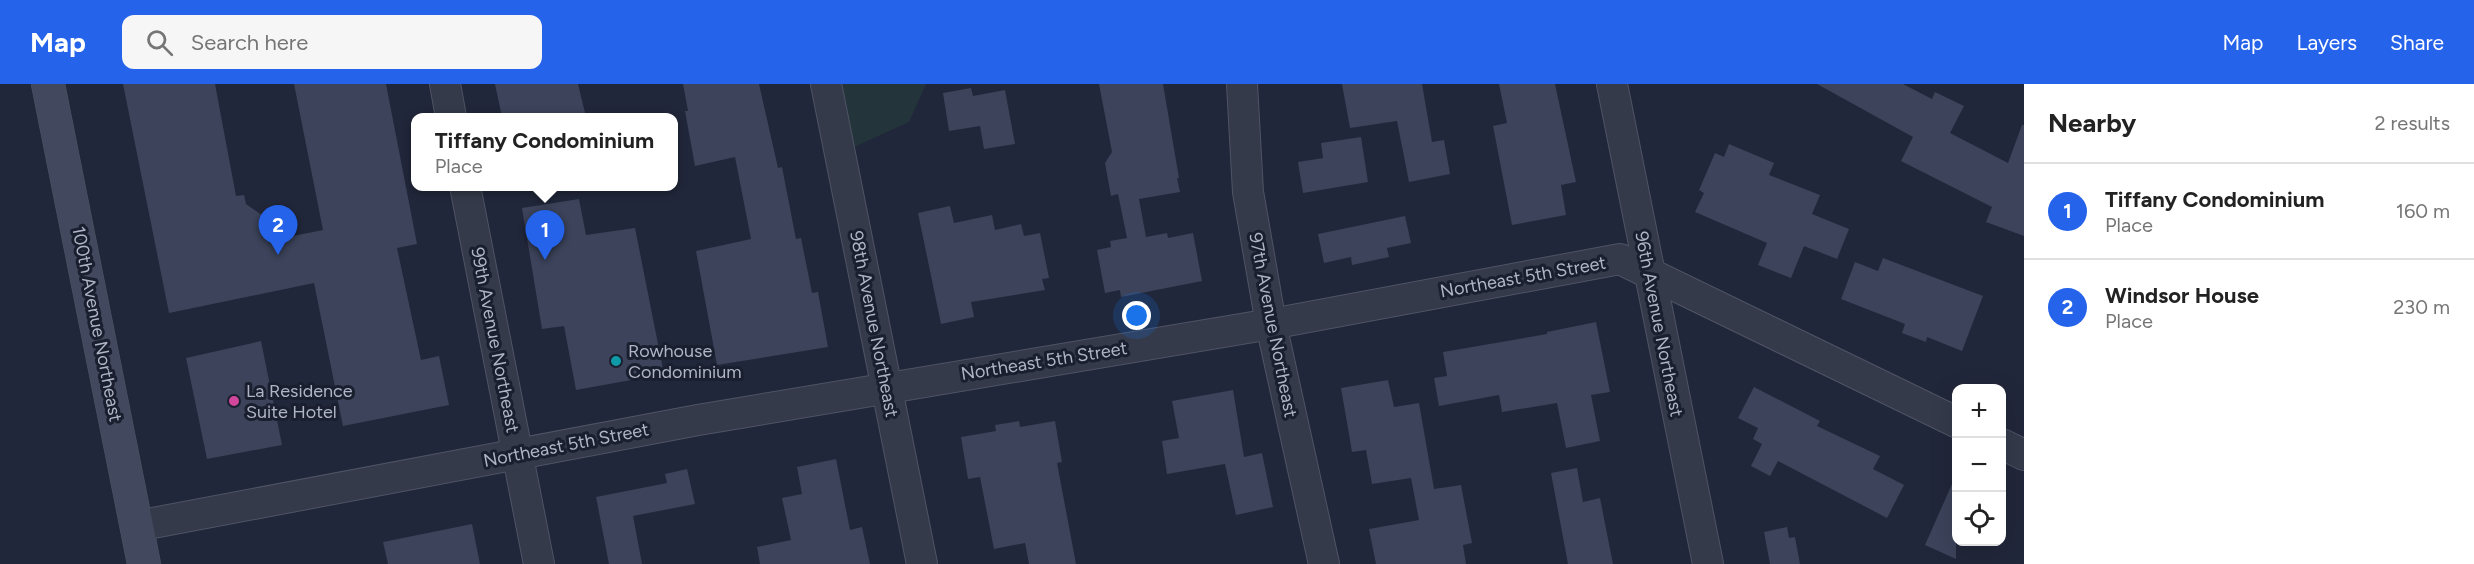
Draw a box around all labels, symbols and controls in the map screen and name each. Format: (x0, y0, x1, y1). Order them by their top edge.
search box (122, 15, 542, 69)
text: Map (30, 25, 86, 59)
icon: search (143, 26, 176, 59)
text: Search here (191, 29, 308, 56)
text: Map (2223, 30, 2263, 55)
text: Layers (2296, 30, 2357, 55)
text: Share (2390, 30, 2444, 55)
text: Nearby (2048, 107, 2136, 139)
text: 2 results (2374, 111, 2450, 135)
popup (411, 113, 678, 191)
text: Tiffany Condominium (435, 127, 654, 154)
text: Place (435, 154, 483, 178)
text: Tiffany Condominium (2105, 186, 2324, 213)
text: 1 (2063, 199, 2072, 223)
text: 160 m (2396, 199, 2450, 223)
pin: 2 (258, 206, 298, 255)
pin: 1 (526, 210, 564, 260)
text: Place (2105, 213, 2153, 237)
street label: 100th Avenue Northeast (67, 224, 127, 424)
street label: 98th Avenue Northeast (845, 229, 903, 419)
street label: 96th Avenue Northeast (1630, 229, 1688, 419)
street label: 97th Avenue Northeast (1244, 231, 1302, 420)
street label: 99th Avenue Northeast (466, 245, 524, 435)
street label: Northeast 5th Street (1438, 252, 1608, 302)
text: Windsor House (2105, 282, 2259, 309)
text: 2 (2062, 295, 2073, 319)
text: 230 m (2393, 295, 2450, 319)
your location (1122, 301, 1151, 330)
text: Place (2105, 309, 2153, 333)
street label: Northeast 5th Street (959, 337, 1129, 385)
place label: Rowhouse Condominium (628, 340, 742, 383)
marker: Rowhouse Condominium (609, 354, 623, 368)
place label: La Residence Suite Hotel (246, 380, 353, 423)
map controls (1952, 384, 2006, 546)
button: + (1952, 384, 2006, 438)
marker: La Residence Suite Hotel (227, 394, 241, 408)
street label: Northeast 5th Street (481, 418, 651, 472)
button: − (1952, 438, 2006, 492)
button: locate (1952, 492, 2006, 546)

